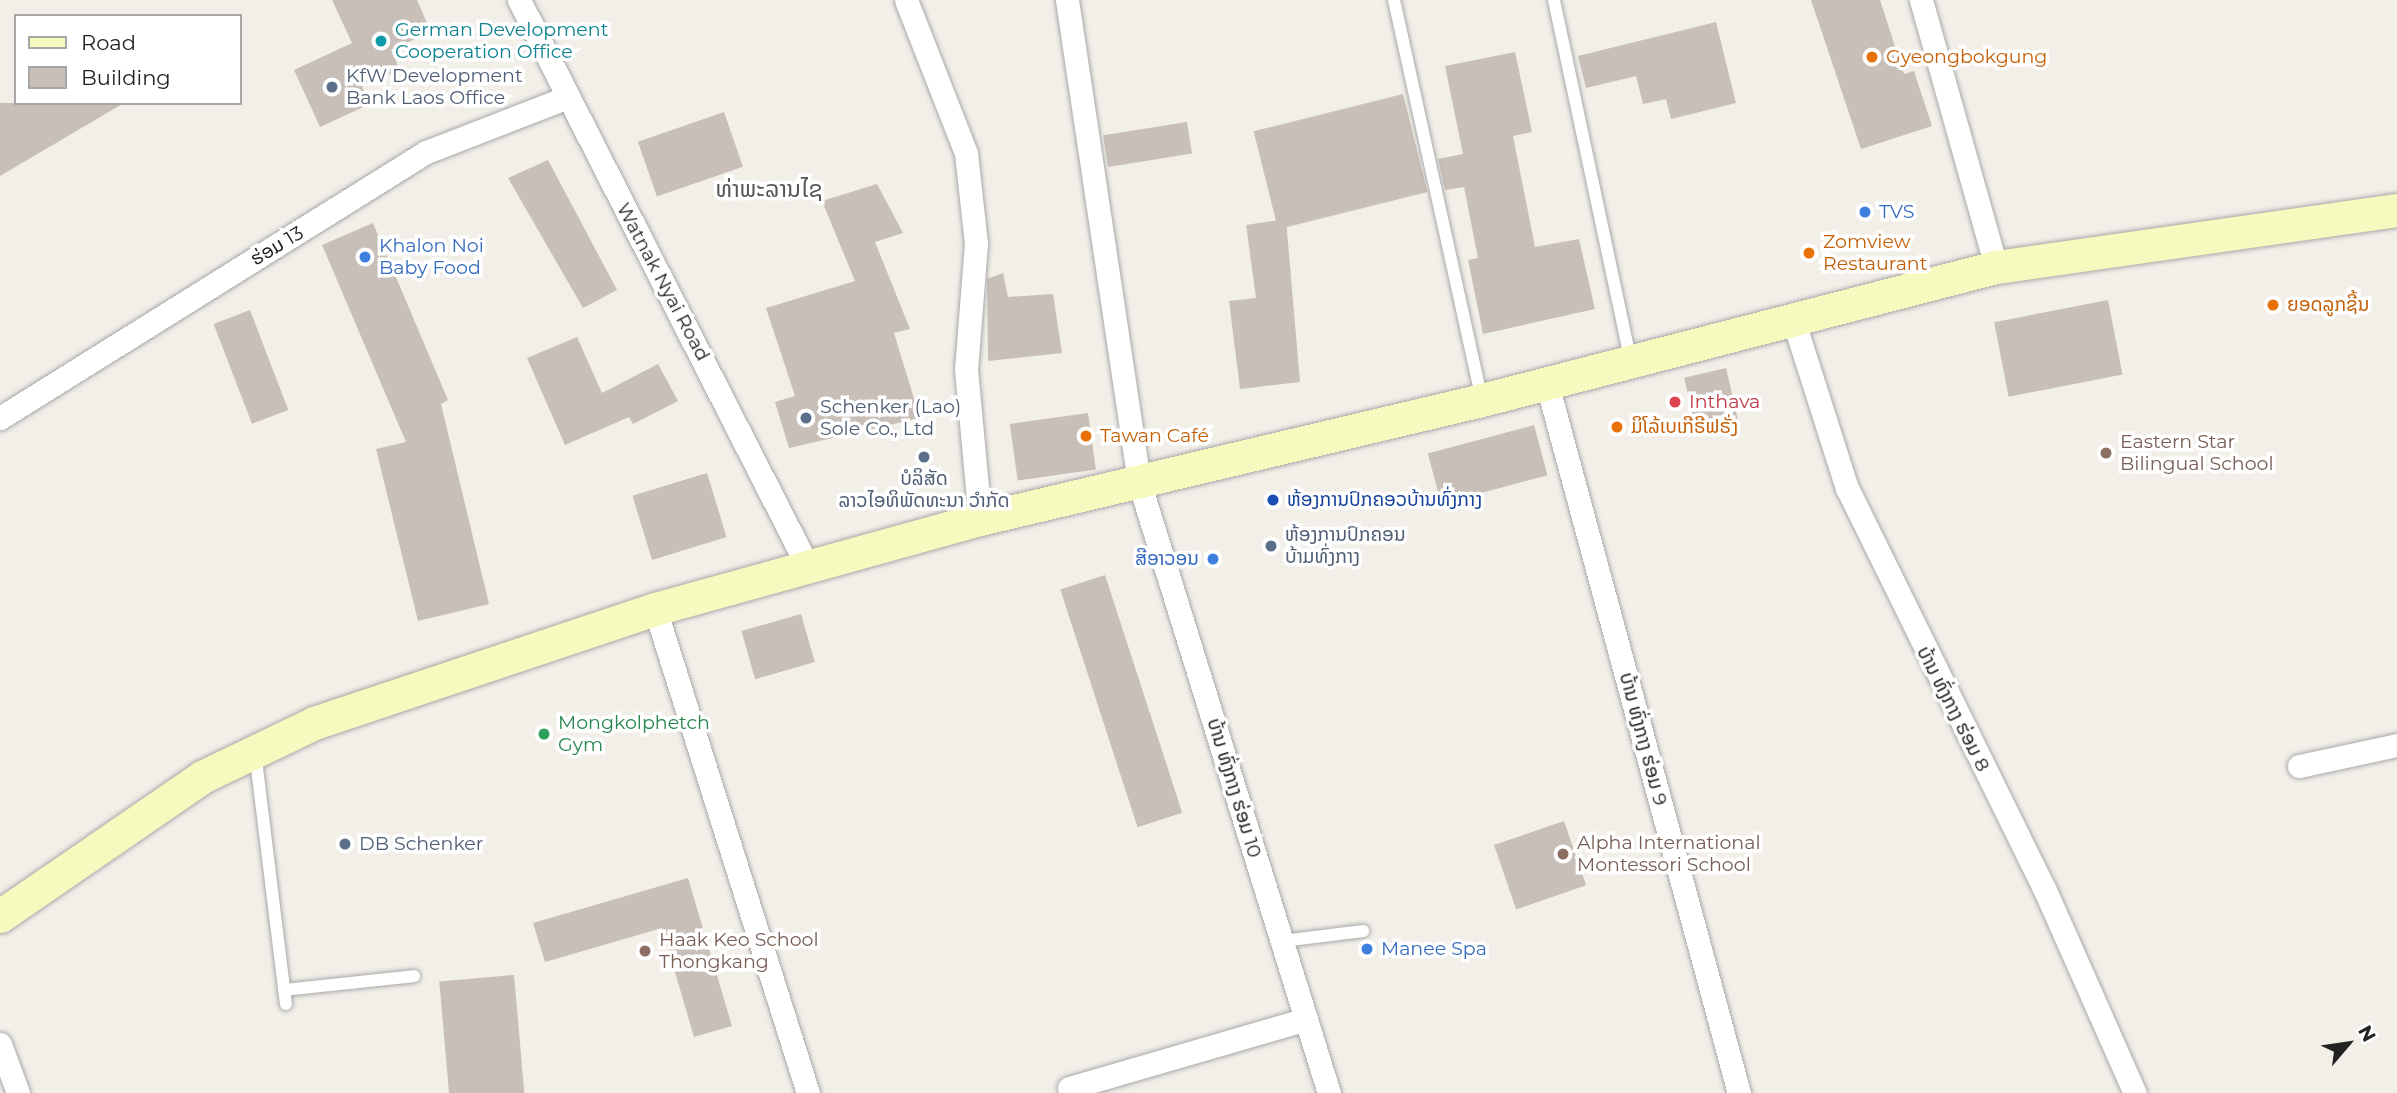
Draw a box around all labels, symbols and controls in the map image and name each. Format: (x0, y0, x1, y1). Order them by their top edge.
legend (14, 14, 242, 105)
place label: German Development Cooperation Office (395, 19, 608, 63)
text: Road (81, 30, 136, 55)
marker: German Development Cooperation Office (373, 33, 389, 49)
place label: Gyeongbokgung (1886, 46, 2047, 68)
marker: Gyeongbokgung (1864, 49, 1880, 65)
text: Building (81, 65, 171, 90)
place label: KfW Development Bank Laos Office (346, 65, 523, 109)
marker: KfW Development Bank Laos Office (324, 79, 340, 95)
district label: ທ່າພະລານໄຊ (715, 175, 823, 203)
street label: Watnak Nyai Road (612, 199, 714, 365)
place label: TVS (1879, 201, 1914, 223)
marker: TVS (1857, 204, 1873, 220)
street label: ຮ່ອມ 13 (246, 221, 308, 271)
place label: Zomview Restaurant (1823, 231, 1927, 275)
place label: Khalon Noi Baby Food (379, 235, 484, 279)
marker: Zomview Restaurant (1801, 245, 1817, 261)
marker: Khalon Noi Baby Food (357, 249, 373, 265)
place label: ຍອດລູກຊີ້ນ (2287, 294, 2369, 316)
marker: ຍອດລູກຊີ້ນ (2265, 297, 2281, 313)
place label: Inthava (1689, 391, 1760, 413)
marker: Inthava (1667, 394, 1683, 410)
place label: Schenker (Lao) Sole Co., Ltd (820, 396, 961, 440)
marker: Schenker (Lao) Sole Co., Ltd (798, 410, 814, 426)
place label: ມິໂລ້ເບເກີຣີຟຣັ່ງ (1631, 416, 1738, 438)
marker: ມິໂລ້ເບເກີຣີຟຣັ່ງ (1609, 419, 1625, 435)
place label: Tawan Café (1100, 425, 1209, 447)
marker: Tawan Café (1078, 428, 1094, 444)
place label: Eastern Star Bilingual School (2120, 431, 2274, 475)
marker: Eastern Star Bilingual School (2098, 445, 2114, 461)
marker: ບໍລິສັດ ລາວໄອທິພັດທະນາ ວຳກັດ (916, 449, 932, 465)
place label: ບໍລິສັດ ລາວໄອທິພັດທະນາ ວຳກັດ (838, 468, 1010, 512)
place label: ຫ້ອງການປົກຄອວບ້ານທົ່ງກາງ (1287, 489, 1482, 511)
marker: ຫ້ອງການປົກຄອວບ້ານທົ່ງກາງ (1265, 492, 1281, 508)
place label: ຫ້ອງການປົກຄອນ ບ້າມທົ່ງກາງ (1285, 524, 1406, 568)
marker: ຫ້ອງການປົກຄອນ ບ້າມທົ່ງກາງ (1263, 538, 1279, 554)
place label: ສີອາວອນ (1135, 548, 1199, 570)
marker: ສີອາວອນ (1205, 551, 1221, 567)
street label: ບ້ານ ທົ່ງກາງ ຮ່ອມ 8 (1912, 643, 1994, 775)
street label: ບ້ານ ທົ່ງກາງ ຮ່ອມ 9 (1614, 670, 1672, 808)
place label: Mongkolphetch Gym (558, 712, 710, 756)
street label: ບ້ານ ທົ່ງກາງ ຮ່ອມ 10 (1202, 716, 1266, 860)
marker: Mongkolphetch Gym (536, 726, 552, 742)
place label: Alpha International Montessori School (1577, 832, 1760, 876)
place label: DB Schenker (359, 833, 483, 855)
marker: DB Schenker (337, 836, 353, 852)
marker: Alpha International Montessori School (1555, 846, 1571, 862)
place label: Haak Keo School Thongkang (659, 929, 819, 973)
place label: Manee Spa (1381, 938, 1487, 960)
marker: Manee Spa (1359, 941, 1375, 957)
marker: Haak Keo School Thongkang (637, 943, 653, 959)
north arrow (2313, 1009, 2383, 1079)
text: N (2353, 1021, 2381, 1046)

